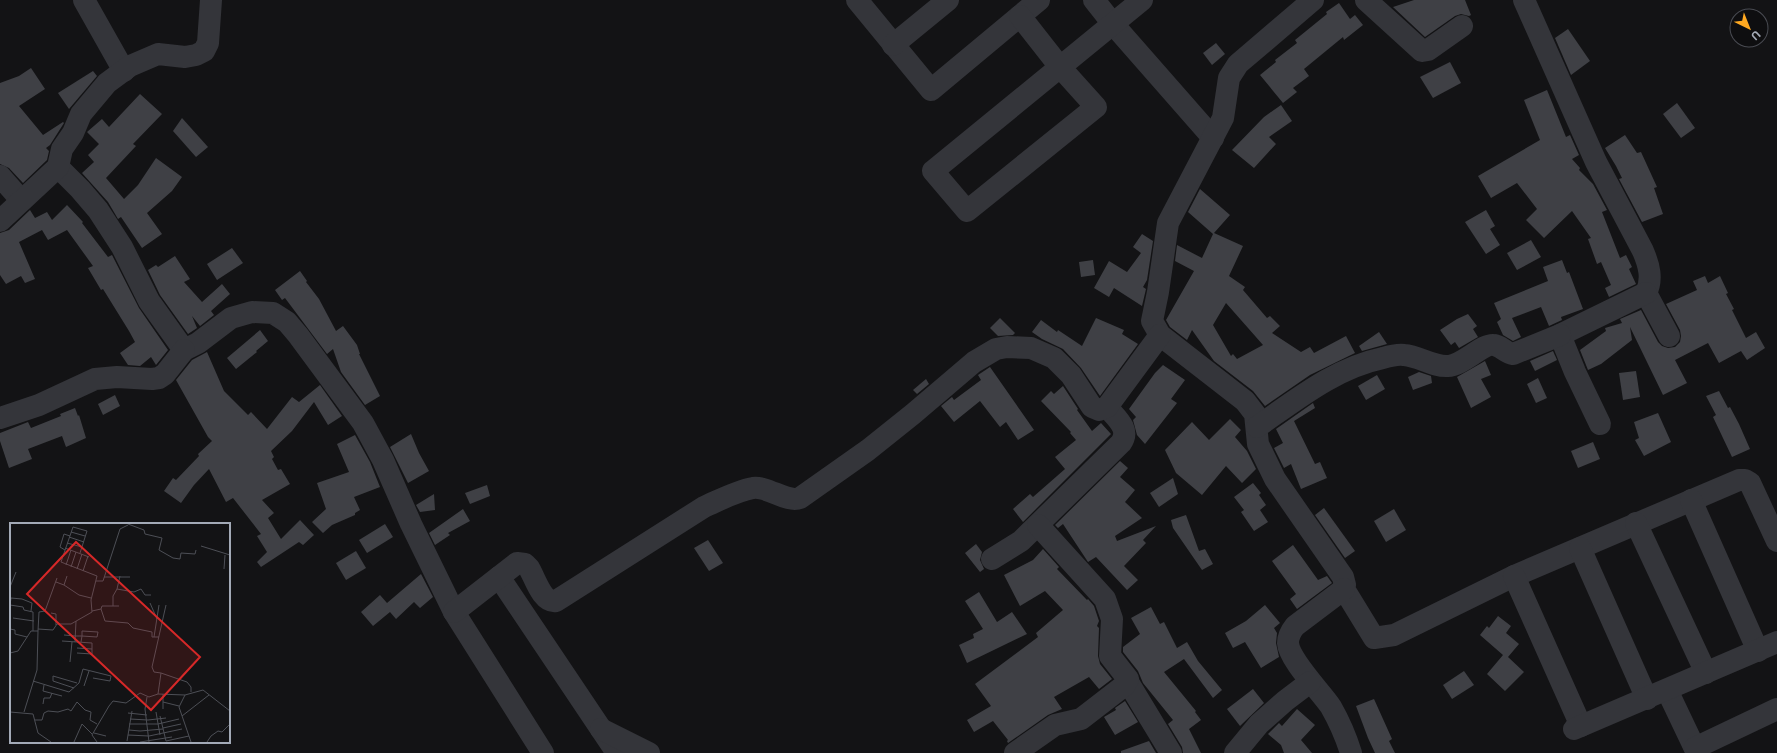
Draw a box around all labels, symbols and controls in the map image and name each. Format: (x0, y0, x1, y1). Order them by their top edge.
north arrow (1729, 8, 1769, 48)
text: U (1748, 27, 1764, 43)
inset map (10, 523, 230, 743)

